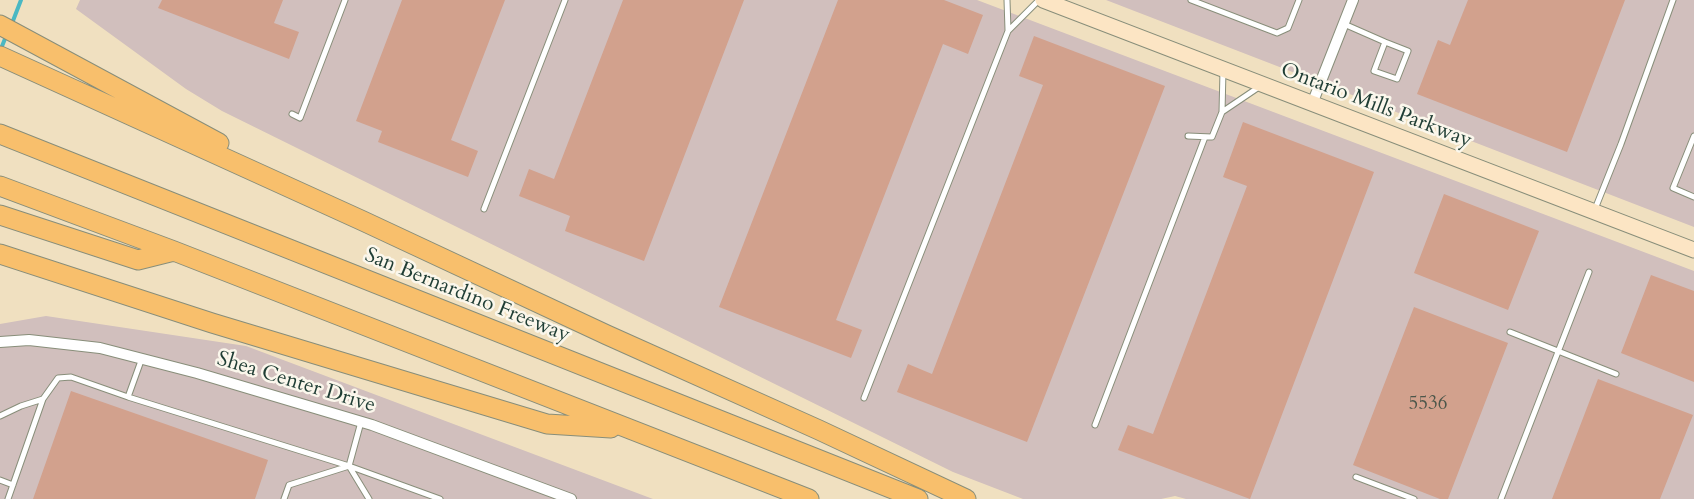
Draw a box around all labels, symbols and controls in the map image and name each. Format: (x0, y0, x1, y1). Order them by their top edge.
street label: Ontario Mills Parkway (1277, 58, 1475, 154)
street label: San Bernardino Freeway (361, 243, 573, 349)
street label: Shea Center Drive (214, 347, 378, 419)
house number: 5536 (1409, 394, 1447, 416)

